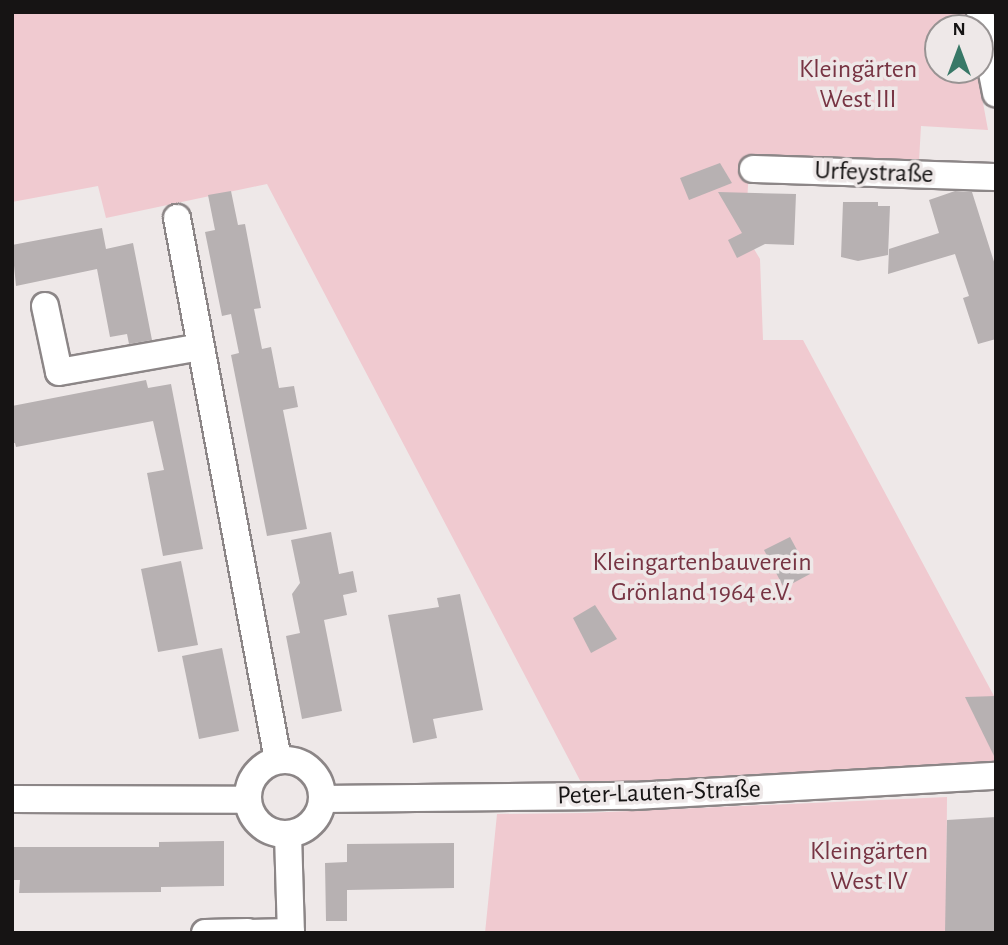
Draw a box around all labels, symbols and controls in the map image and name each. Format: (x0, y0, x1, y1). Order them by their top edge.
north arrow (924, 14, 994, 84)
text: N (952, 20, 966, 39)
park label: Kleingärten West III (799, 54, 917, 116)
street label: Urfeystraße (814, 155, 934, 191)
park label: Kleingartenbauverein Grönland 1964 e.V. (592, 547, 812, 608)
street label: Peter-Lauten-Straße (557, 774, 761, 812)
park label: Kleingärten West IV (810, 836, 928, 898)

